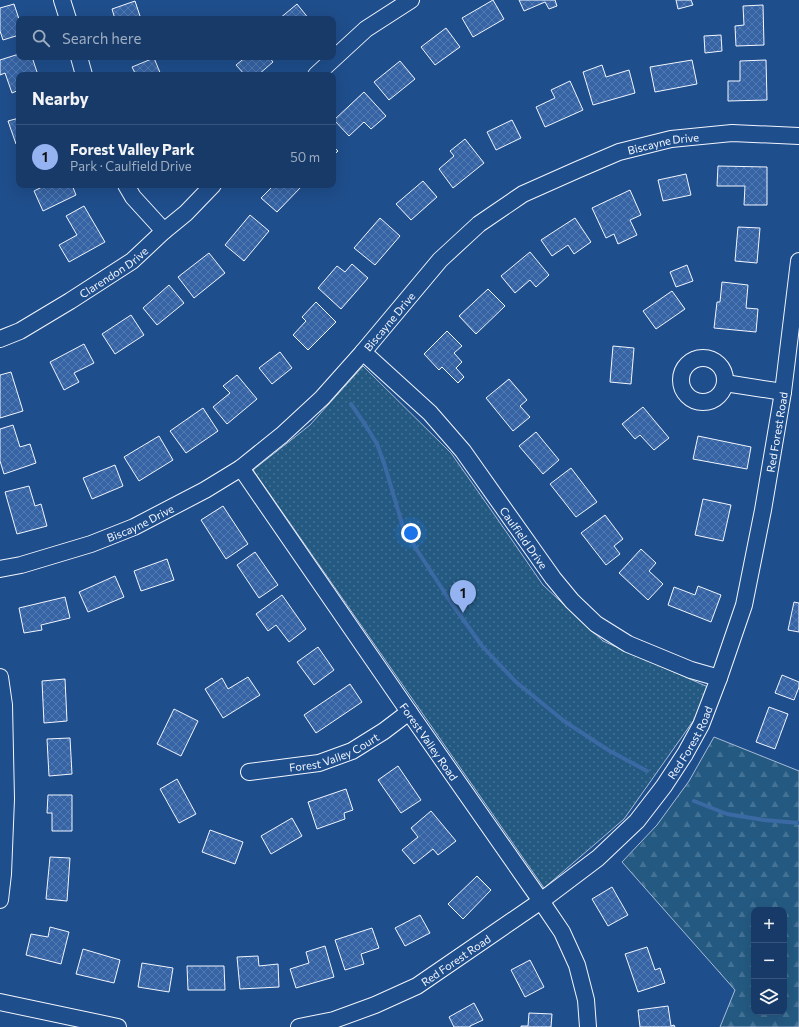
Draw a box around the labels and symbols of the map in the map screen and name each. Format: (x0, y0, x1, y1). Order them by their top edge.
street label: Biscayne Drive (626, 130, 700, 156)
street label: Clarendon Drive (77, 243, 150, 300)
street label: Biscayne Drive (361, 289, 417, 353)
street label: Red Forest Road (763, 391, 789, 473)
street label: Biscayne Drive (105, 501, 176, 544)
street label: Caulfield Drive (498, 504, 551, 571)
your location (401, 523, 421, 543)
pin: 1 (450, 580, 476, 613)
street label: Forest Valley Road (398, 700, 461, 783)
street label: Red Forest Road (664, 704, 714, 781)
street label: Forest Valley Court (288, 729, 381, 773)
street label: Red Forest Road (418, 931, 493, 988)

